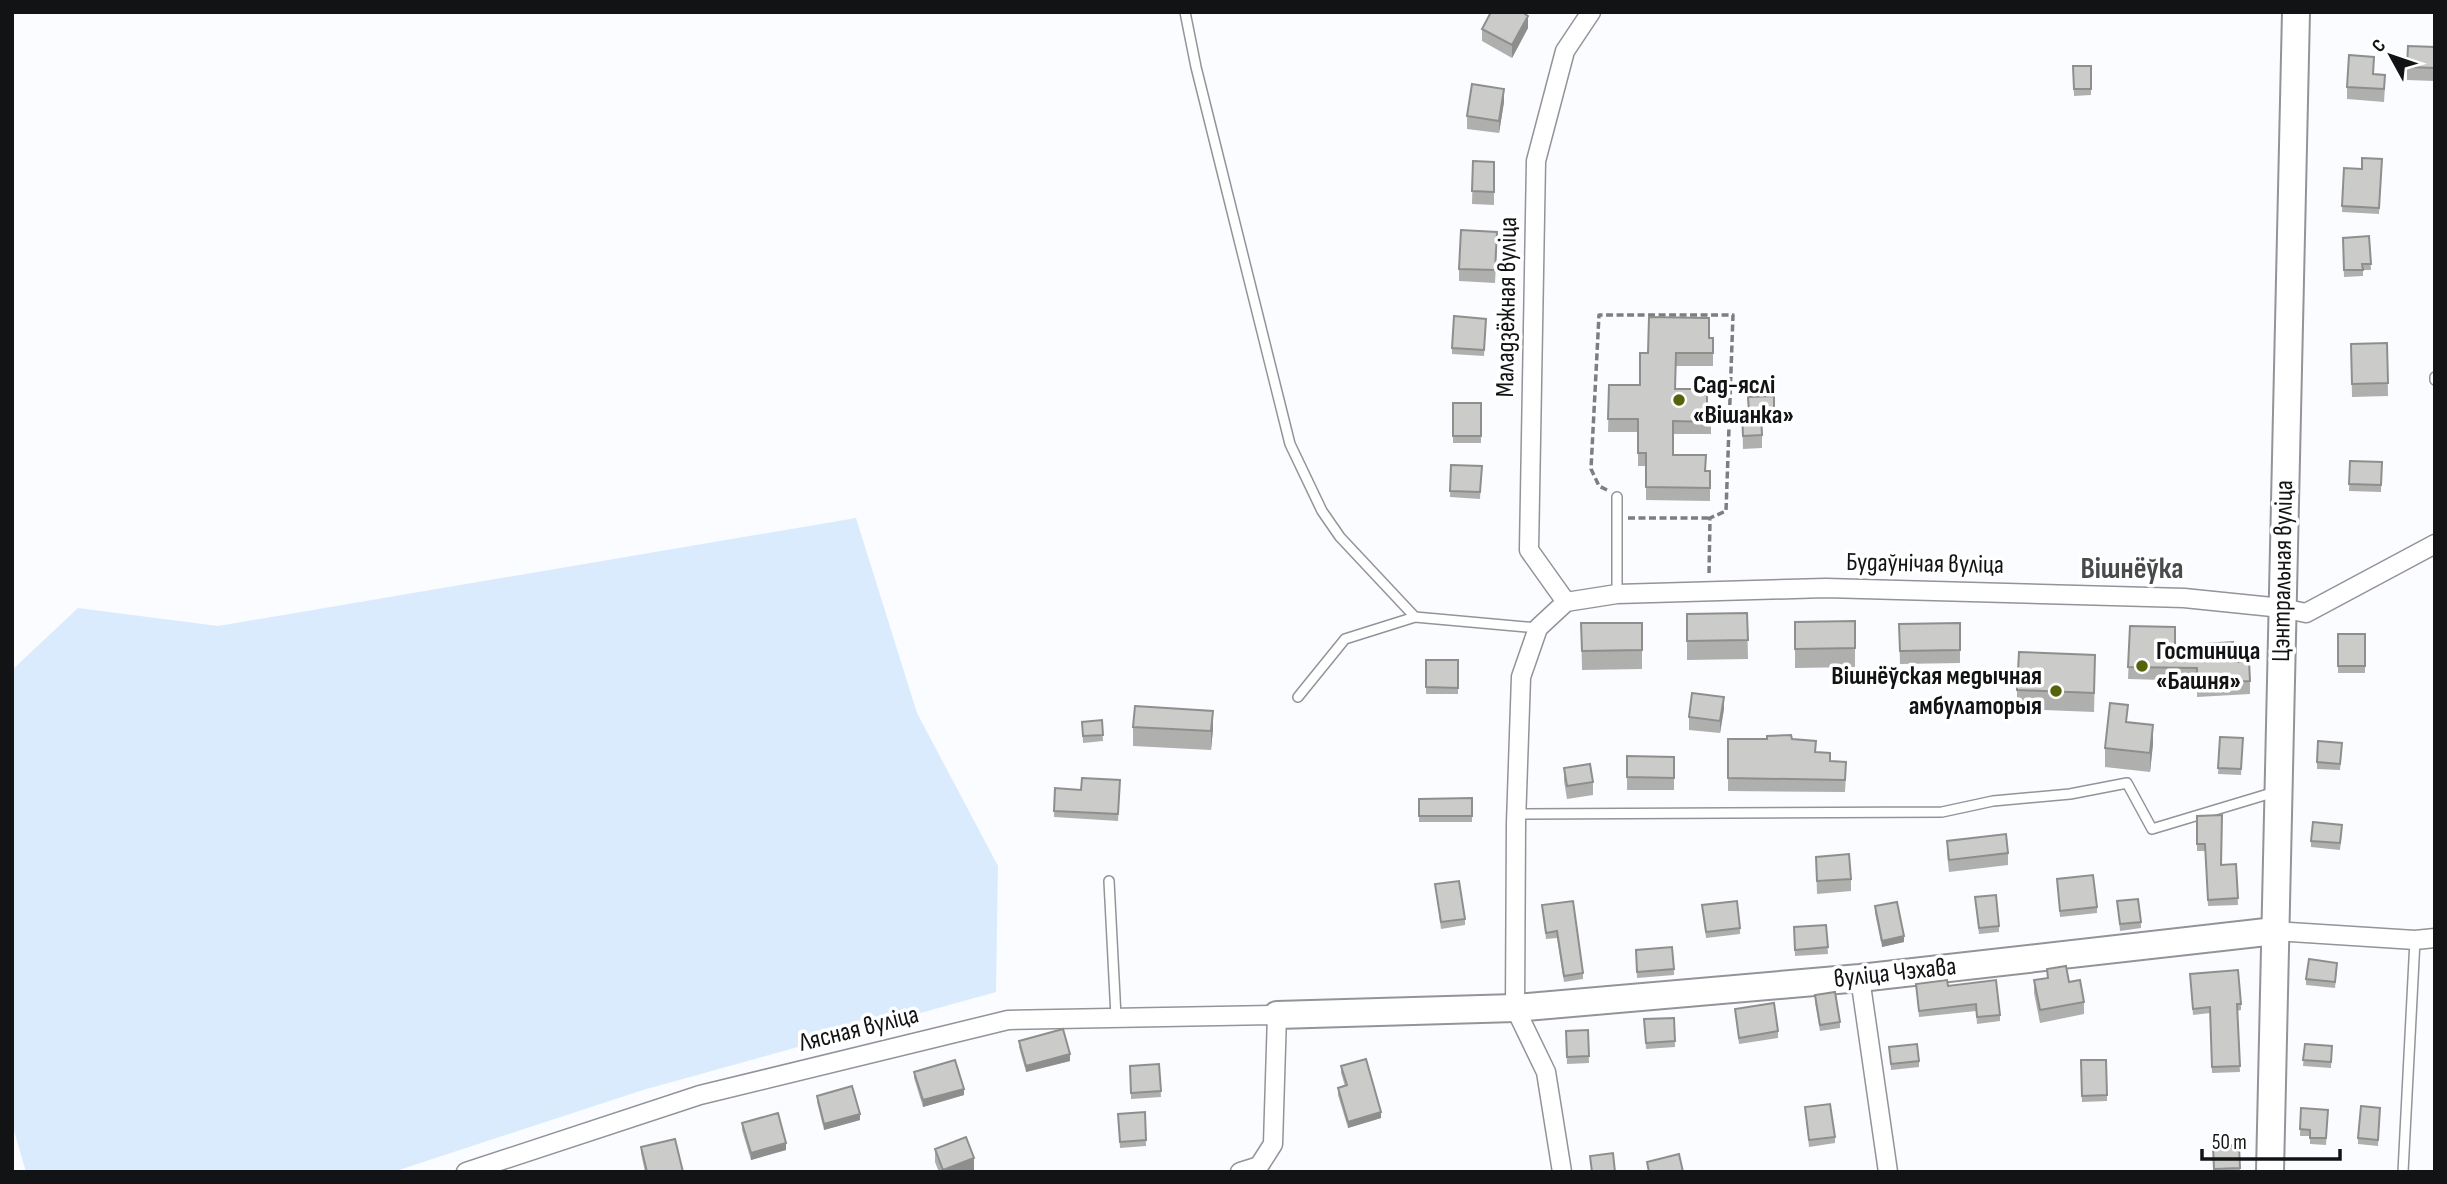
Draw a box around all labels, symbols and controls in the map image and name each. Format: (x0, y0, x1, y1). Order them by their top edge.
north arrow (2356, 21, 2426, 91)
text: С (2367, 35, 2391, 57)
street label: Маладзёжная вуліца (1490, 216, 1524, 398)
place label: Сад-яслі «Вішанка» (1693, 370, 1794, 431)
marker: Сад-яслі «Вішанка» (1671, 392, 1687, 408)
street label: Цэнтральная вуліца (2266, 480, 2300, 662)
street label: Будаўнічая вуліца (1846, 547, 2004, 581)
district label: Вішнёўка (2081, 551, 2184, 587)
place label: Гостиница «Башня» (2156, 636, 2260, 697)
marker: Гостиница «Башня» (2134, 658, 2150, 674)
place label: Вішнёўская медычная амбулаторыя (1831, 661, 2042, 722)
marker: Вішнёўская медычная амбулаторыя (2048, 683, 2064, 699)
street label: вуліца Чэхава (1832, 951, 1958, 995)
street label: Лясная вуліца (795, 999, 922, 1059)
scale bar (2202, 1118, 2340, 1162)
text: 50 m (2212, 1130, 2247, 1155)

